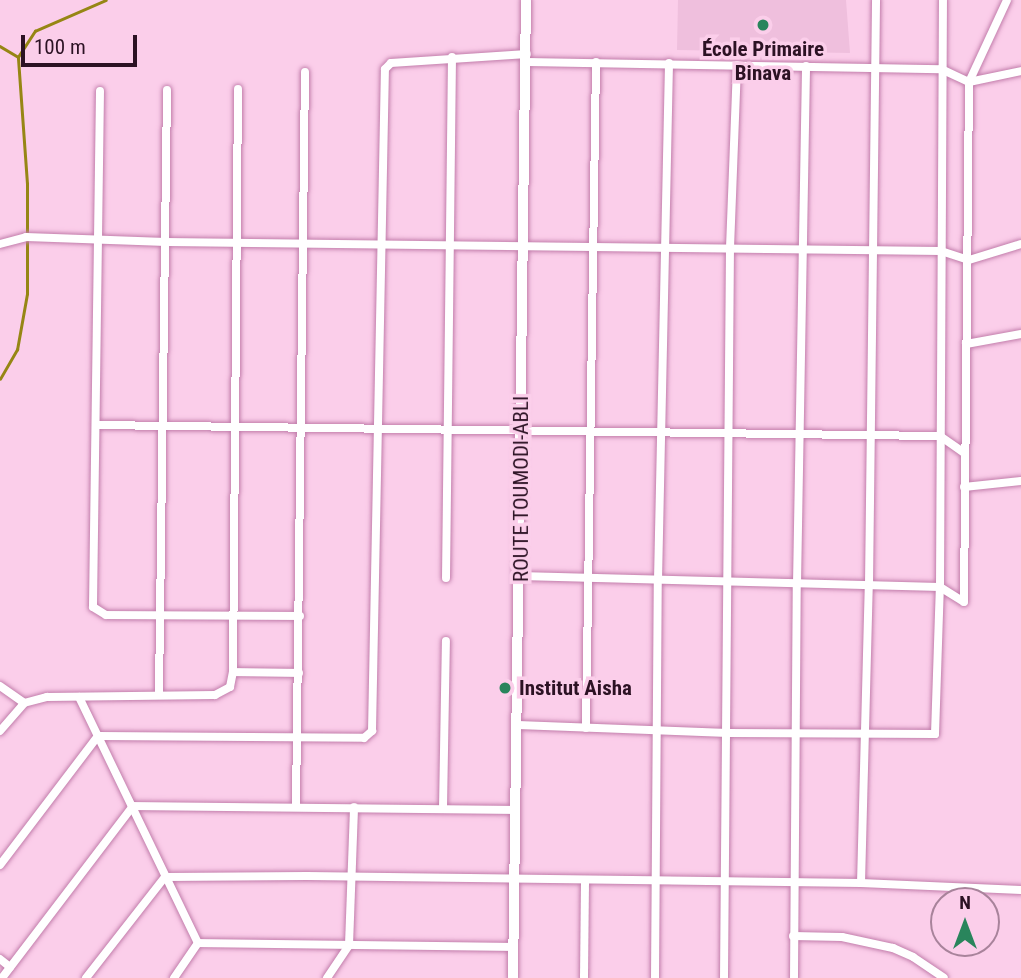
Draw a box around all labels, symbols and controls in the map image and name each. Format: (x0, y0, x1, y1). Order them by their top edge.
marker: École Primaire Binava (755, 17, 771, 33)
scale bar (24, 21, 140, 65)
text: 100 m (34, 35, 86, 59)
place label: École Primaire Binava (702, 36, 824, 86)
street label: ROUTE TOUMODI-ABLI (508, 396, 534, 582)
place label: Institut Aisha (519, 675, 632, 701)
marker: Institut Aisha (497, 680, 513, 696)
north arrow (930, 887, 1000, 957)
text: N (959, 891, 971, 914)

